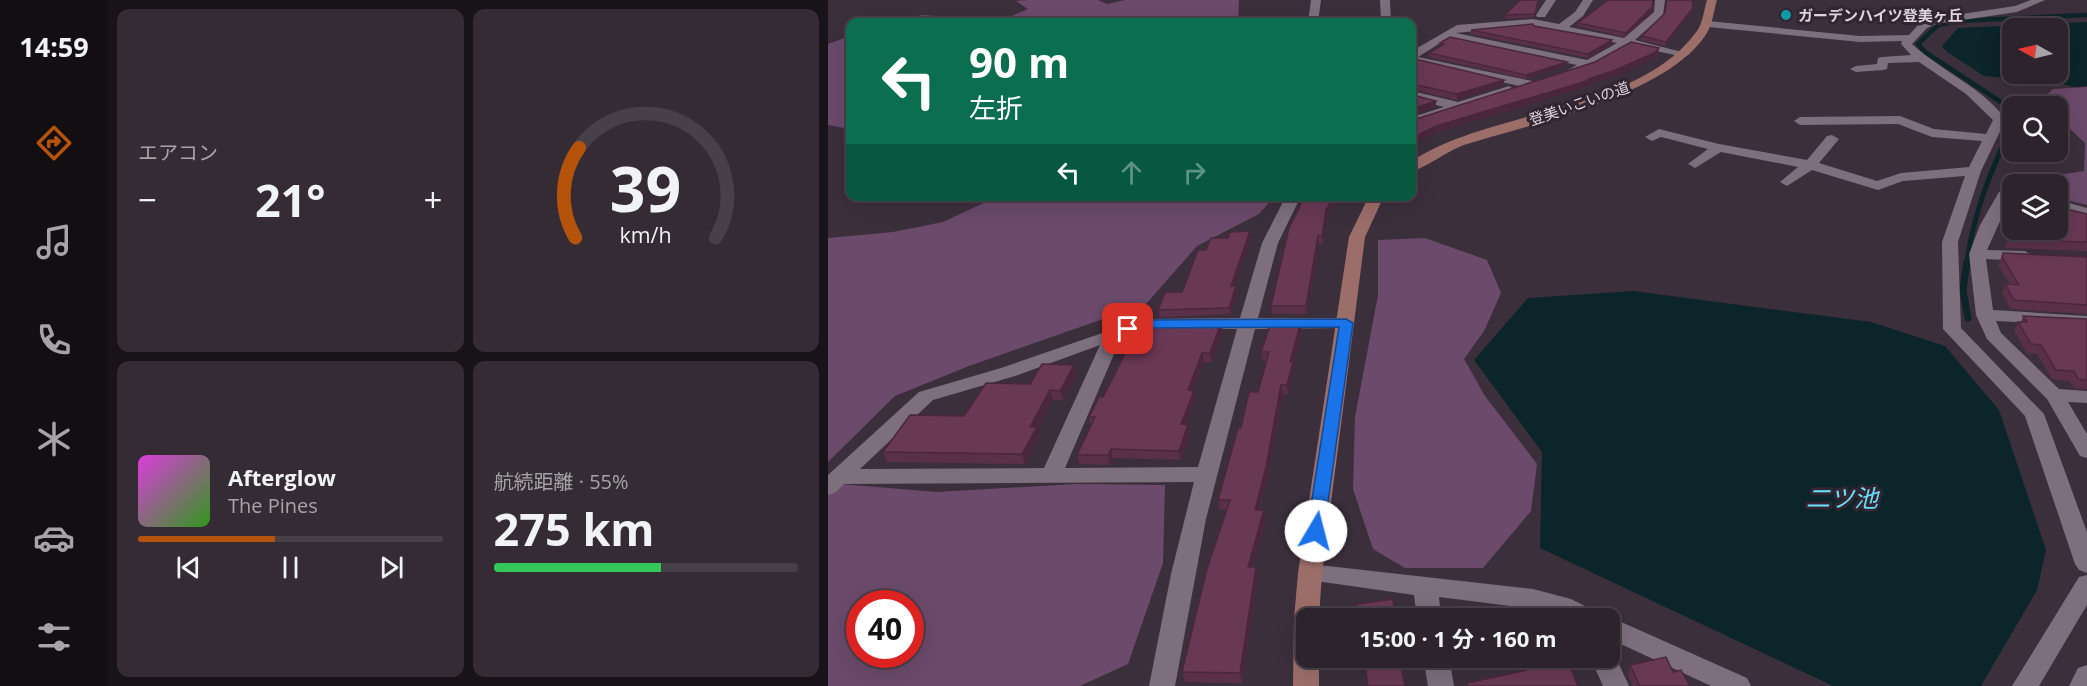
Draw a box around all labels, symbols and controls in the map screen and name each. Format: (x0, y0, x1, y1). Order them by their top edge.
place label: ガーデンハイツ登美ヶ丘 (1798, 5, 1963, 25)
marker: ガーデンハイツ登美ヶ丘 (1779, 8, 1793, 22)
north arrow (2002, 18, 2068, 84)
map controls (2002, 18, 2068, 240)
text: 14:59 (19, 28, 89, 65)
text: 90 m (969, 33, 1069, 90)
icon: left (870, 42, 948, 120)
street label: 登美いこいの道 (1526, 76, 1632, 130)
text: 左折 (969, 89, 1023, 126)
button: search (2002, 96, 2068, 162)
icon: directions (33, 122, 75, 164)
text: エアコン (138, 139, 218, 166)
text: 39 (610, 145, 681, 230)
icon: left (1052, 156, 1085, 189)
icon: ahead (1115, 156, 1148, 189)
icon: right (1178, 156, 1211, 189)
text: 21° (255, 169, 326, 230)
button: layers (2002, 174, 2068, 240)
text: − (138, 177, 157, 222)
text: + (424, 177, 442, 222)
text: km/h (620, 220, 672, 249)
icon: music (33, 221, 75, 263)
pin (1102, 303, 1153, 354)
icon: arrive (1111, 312, 1144, 345)
icon: phone (33, 319, 75, 361)
icon: climate (33, 418, 75, 460)
text: Afterglow (228, 462, 336, 492)
text: 航続距離 · 55% (494, 468, 629, 495)
water label: 二ツ池 (1806, 481, 1880, 514)
text: The Pines (228, 492, 318, 519)
text: 275 km (494, 498, 654, 559)
position arrow (1284, 499, 1348, 563)
icon: car (33, 517, 75, 559)
icon: previous (172, 551, 205, 584)
icon: pause (274, 551, 307, 584)
icon: next (375, 551, 408, 584)
speed limit sign: 40 (846, 590, 924, 668)
icon: filters (33, 616, 75, 658)
text: 15:00 · 1 分 · 160 m (1359, 623, 1557, 653)

